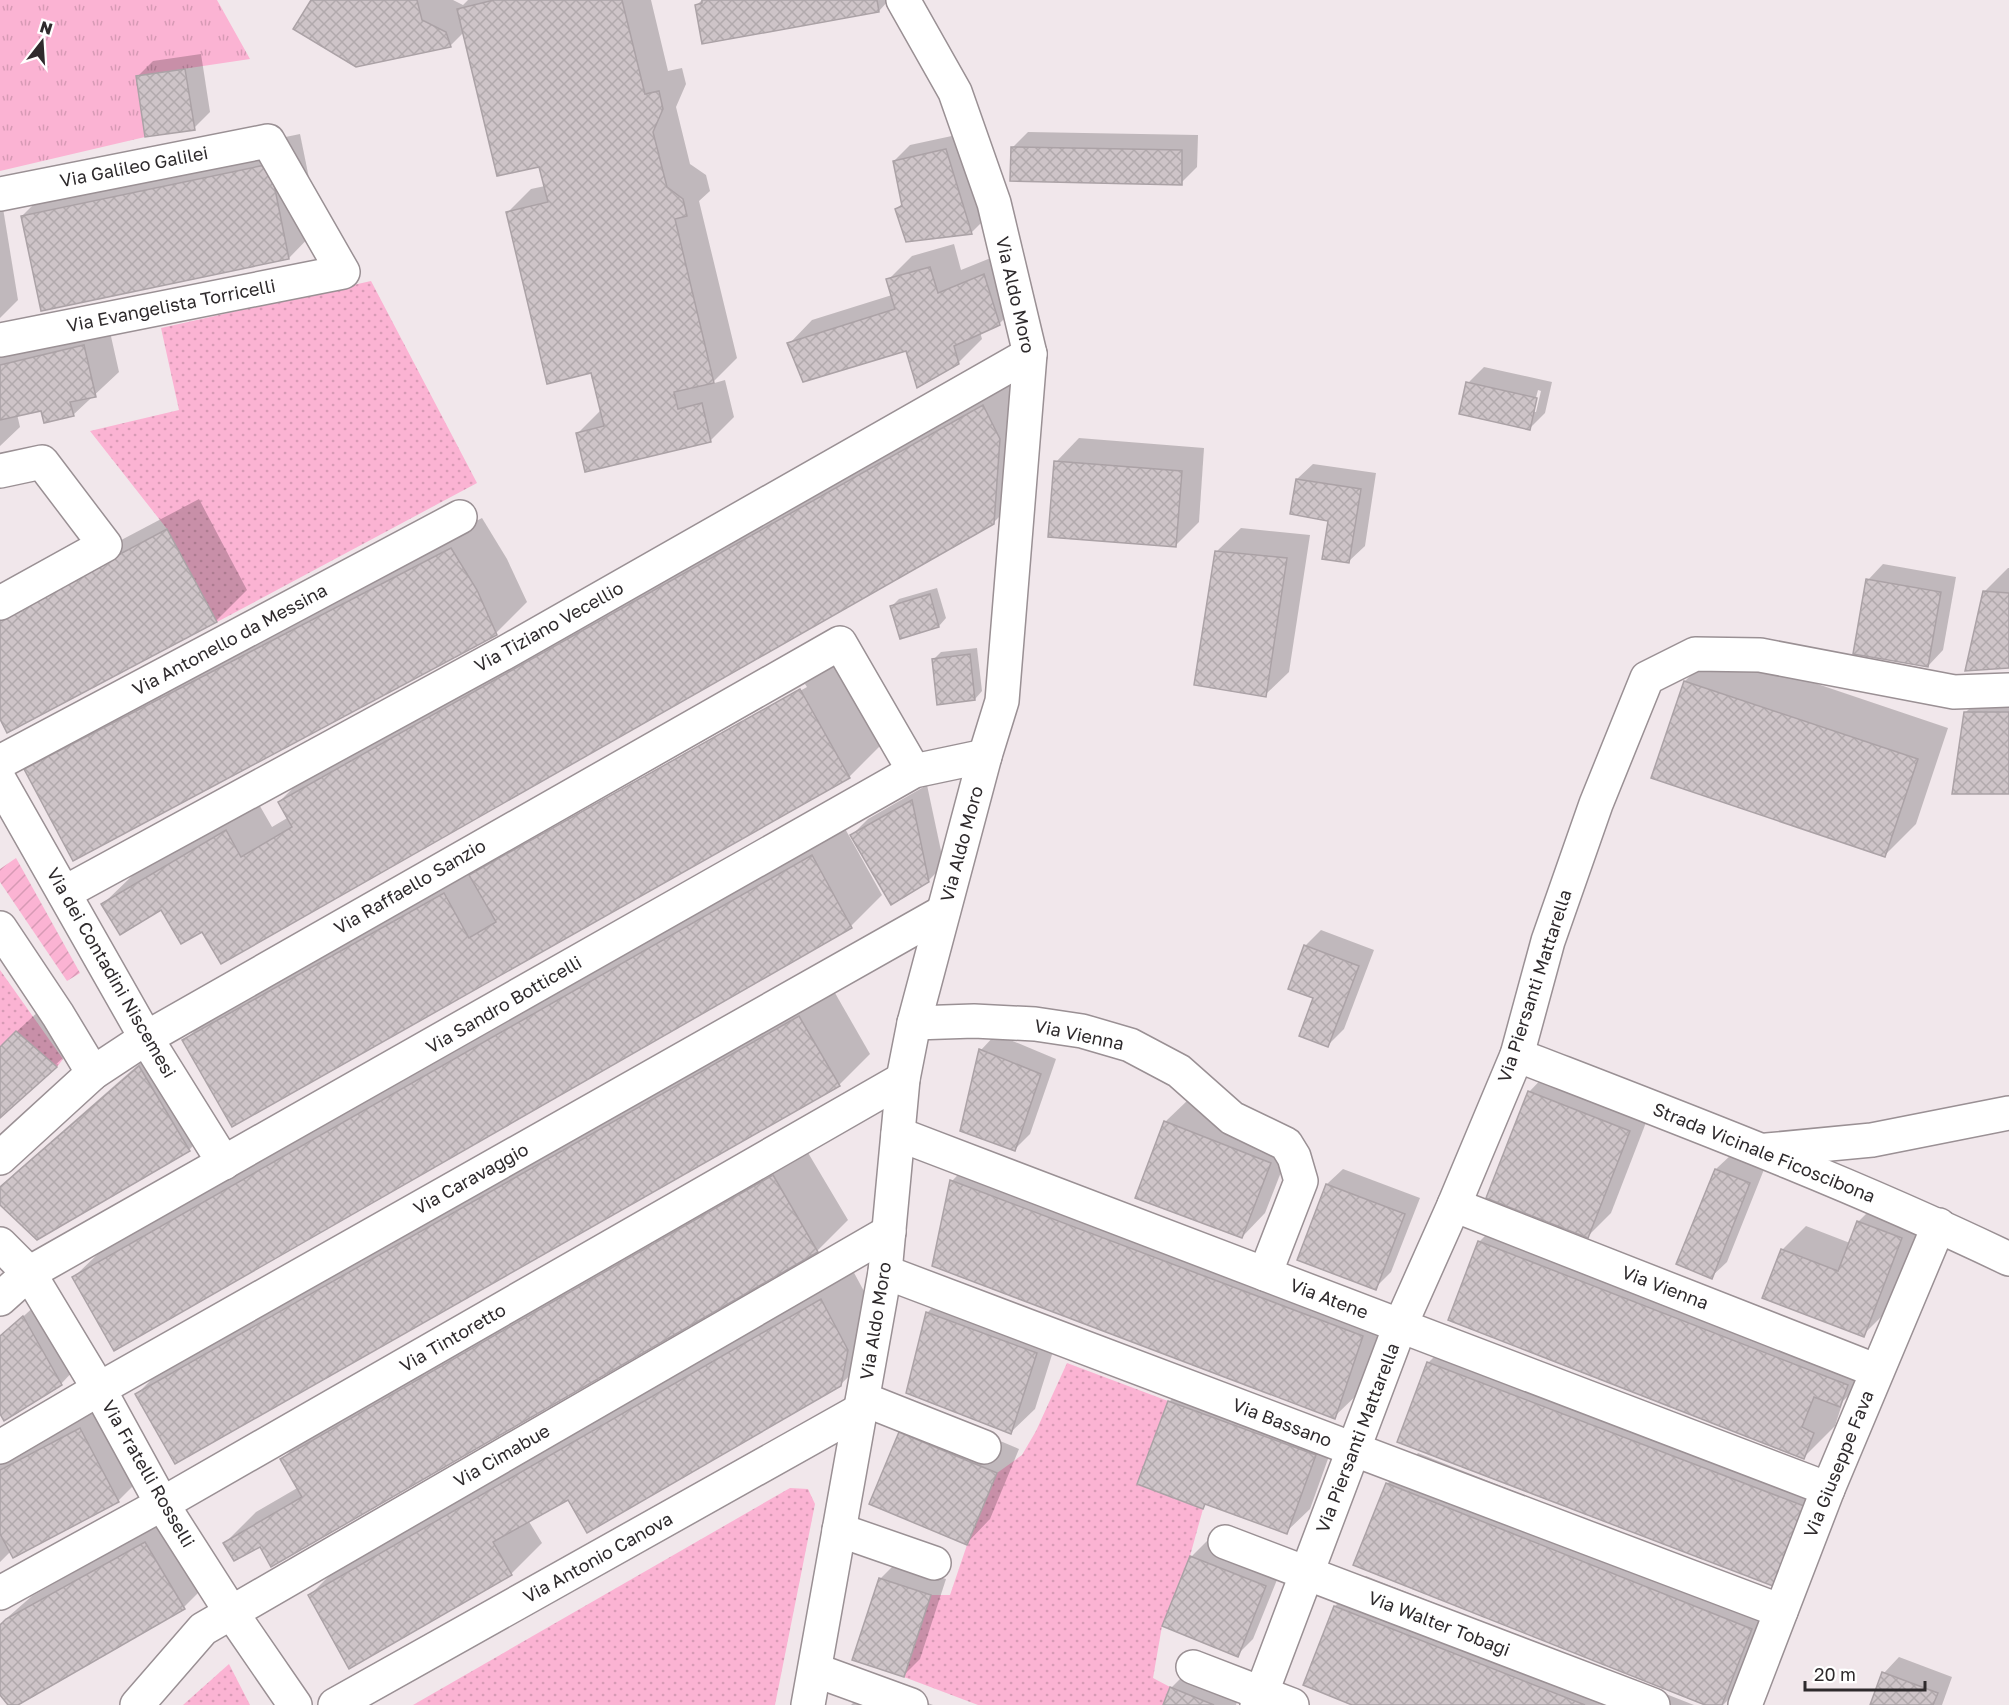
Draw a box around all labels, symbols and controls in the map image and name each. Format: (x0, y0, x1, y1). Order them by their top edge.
north arrow (12, 12, 72, 72)
text: N (38, 16, 55, 39)
street label: Via Galileo Galilei (58, 141, 210, 191)
street label: Via Aldo Moro (992, 234, 1040, 355)
street label: Via Evangelista Torricelli (64, 274, 277, 336)
street label: Via Tiziano Vecellio (470, 576, 627, 676)
street label: Via Antonello da Messina (128, 578, 331, 700)
street label: Via Aldo Moro (935, 783, 987, 904)
street label: Via Raffaello Sanzio (330, 834, 489, 939)
street label: Via dei Contadini Niscemesi (43, 864, 181, 1081)
street label: Via Piersanti Mattarella (1492, 886, 1576, 1085)
street label: Via Sandro Botticelli (422, 951, 585, 1058)
street label: Via Vienna (1032, 1014, 1126, 1054)
street label: Strada Vicinale Ficoscibona (1650, 1097, 1879, 1207)
street label: Via Caravaggio (409, 1137, 532, 1219)
street label: Via Aldo Moro (855, 1260, 895, 1381)
street label: Via Vienna (1619, 1260, 1712, 1314)
street label: Via Atene (1287, 1273, 1372, 1323)
street label: Via Tintoretto (396, 1298, 509, 1376)
street label: Via Piersanti Mattarella (1311, 1340, 1403, 1536)
street label: Via Giuseppe Fava (1798, 1387, 1878, 1540)
street label: Via Bassano (1229, 1393, 1335, 1451)
street label: Via Fratelli Rosselli (98, 1396, 200, 1551)
street label: Via Cimabue (450, 1419, 553, 1491)
street label: Via Antonio Canova (519, 1507, 676, 1607)
street label: Via Walter Tobagi (1365, 1586, 1513, 1660)
scale bar (1805, 1654, 1925, 1692)
text: 20 m (1814, 1663, 1856, 1685)

